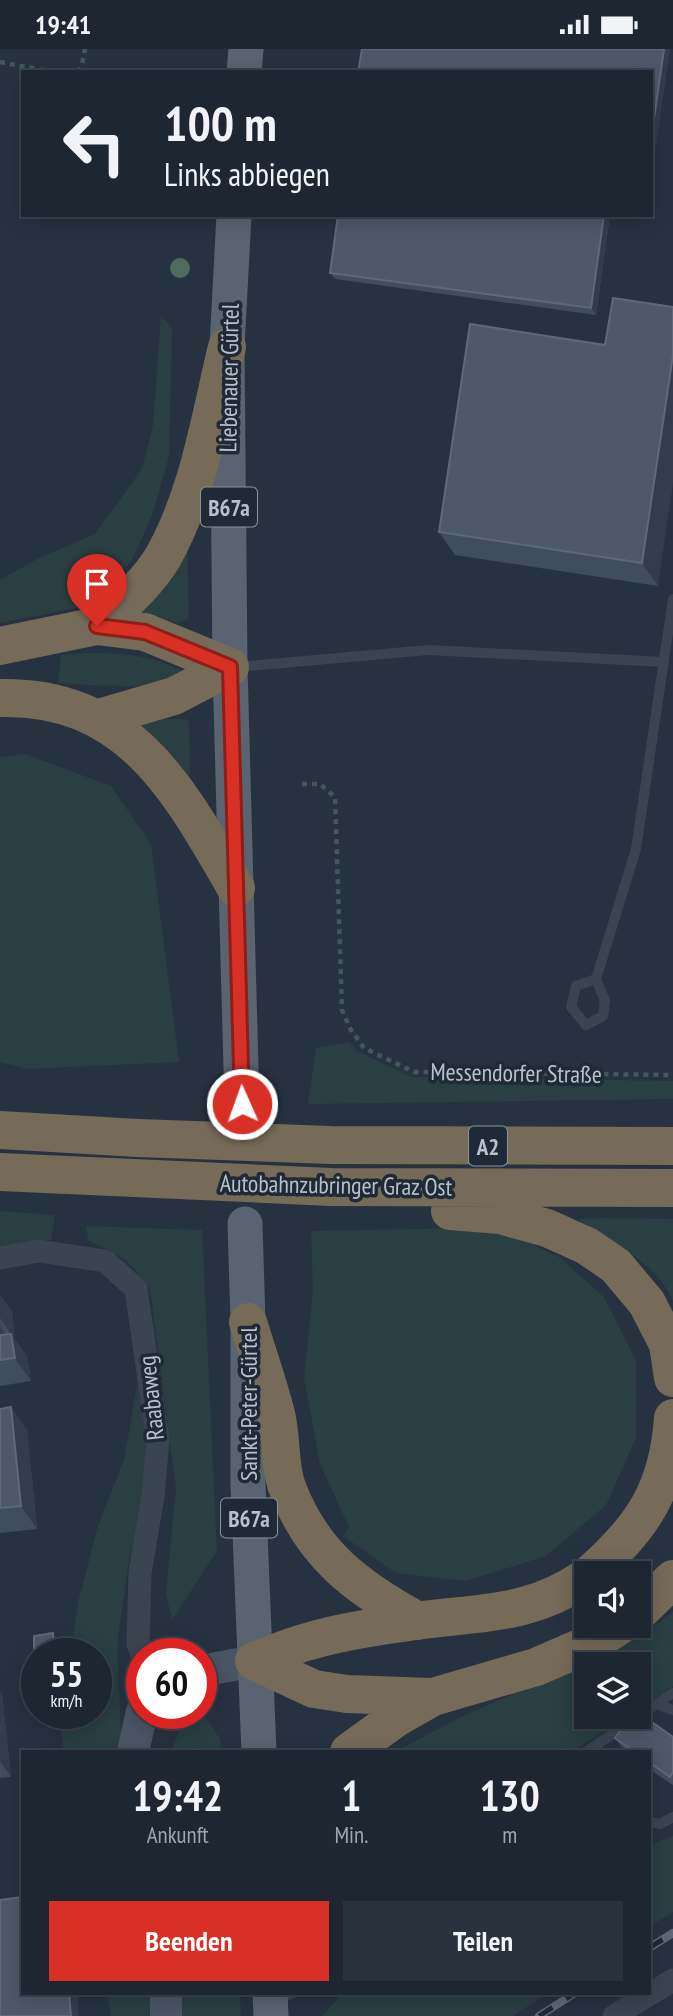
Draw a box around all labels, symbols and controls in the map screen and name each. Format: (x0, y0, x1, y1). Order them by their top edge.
text: 19:41 (35, 8, 91, 41)
text: 100 m (164, 91, 277, 155)
icon: left (49, 98, 140, 189)
text: Links abbiegen (164, 153, 330, 195)
street label: Liebenauer Gürtel (212, 303, 246, 453)
road number: B67a (201, 487, 257, 527)
pin (67, 554, 127, 626)
icon: arrive (78, 565, 116, 603)
street label: Messendorfer Straße (430, 1056, 602, 1090)
position arrow (205, 1067, 279, 1141)
road number: A2 (469, 1127, 507, 1165)
street label: Autobahnzubringer Graz Ost (220, 1167, 453, 1203)
street label: Sankt-Peter-Gürtel (233, 1327, 264, 1481)
street label: Raabaweg (131, 1354, 171, 1442)
road number: B67a (221, 1499, 277, 1537)
map controls (574, 1561, 651, 1729)
button: sound (574, 1561, 651, 1638)
speed limit sign: 60 (126, 1638, 217, 1729)
text: 55 (50, 1651, 83, 1697)
button: layers (574, 1652, 651, 1729)
text: km/h (51, 1689, 82, 1712)
text: 19:42 (132, 1768, 223, 1823)
text: 1 (341, 1768, 361, 1823)
text: 130 (480, 1768, 540, 1823)
text: Ankunft (147, 1820, 209, 1849)
text: Min. (334, 1820, 368, 1849)
text: m (502, 1820, 517, 1849)
button: Beenden (49, 1901, 329, 1981)
button: Teilen (343, 1901, 623, 1981)

